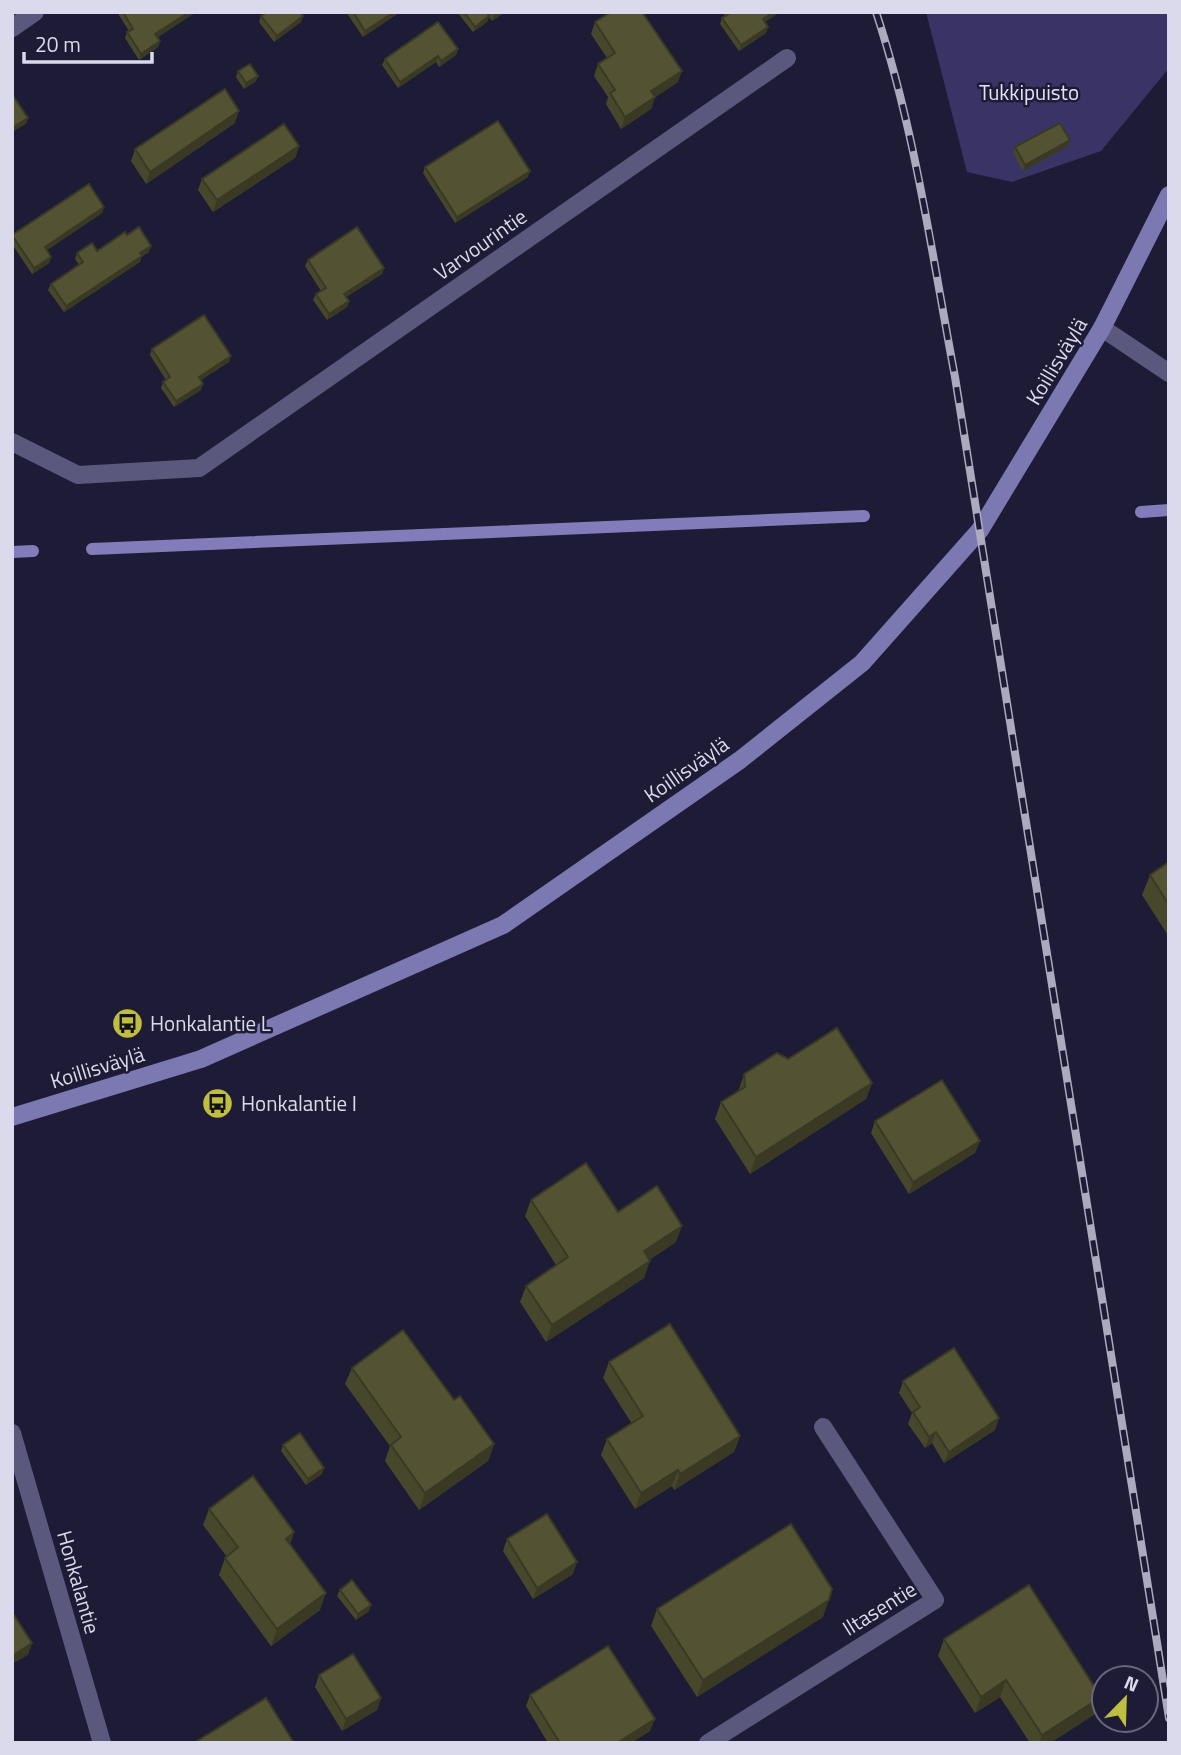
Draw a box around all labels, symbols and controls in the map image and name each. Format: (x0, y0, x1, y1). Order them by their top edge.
scale bar (24, 21, 152, 65)
text: 20 m (35, 28, 81, 60)
park label: Tukkipuisto (979, 76, 1079, 108)
street label: Varvourintie (427, 200, 533, 288)
street label: Koillisväylä (1017, 311, 1095, 411)
street label: Koillisväylä (637, 728, 735, 810)
bus stop icon: Honkalantie L (110, 1006, 144, 1040)
place label: Honkalantie L (150, 1007, 271, 1039)
street label: Koillisväylä (46, 1037, 149, 1096)
bus stop icon: Honkalantie I (201, 1086, 235, 1120)
place label: Honkalantie I (241, 1087, 357, 1119)
street label: Honkalantie (49, 1527, 109, 1637)
street label: Iltasentie (836, 1573, 922, 1643)
north arrow (1090, 1664, 1160, 1734)
text: N (1120, 1667, 1144, 1699)

